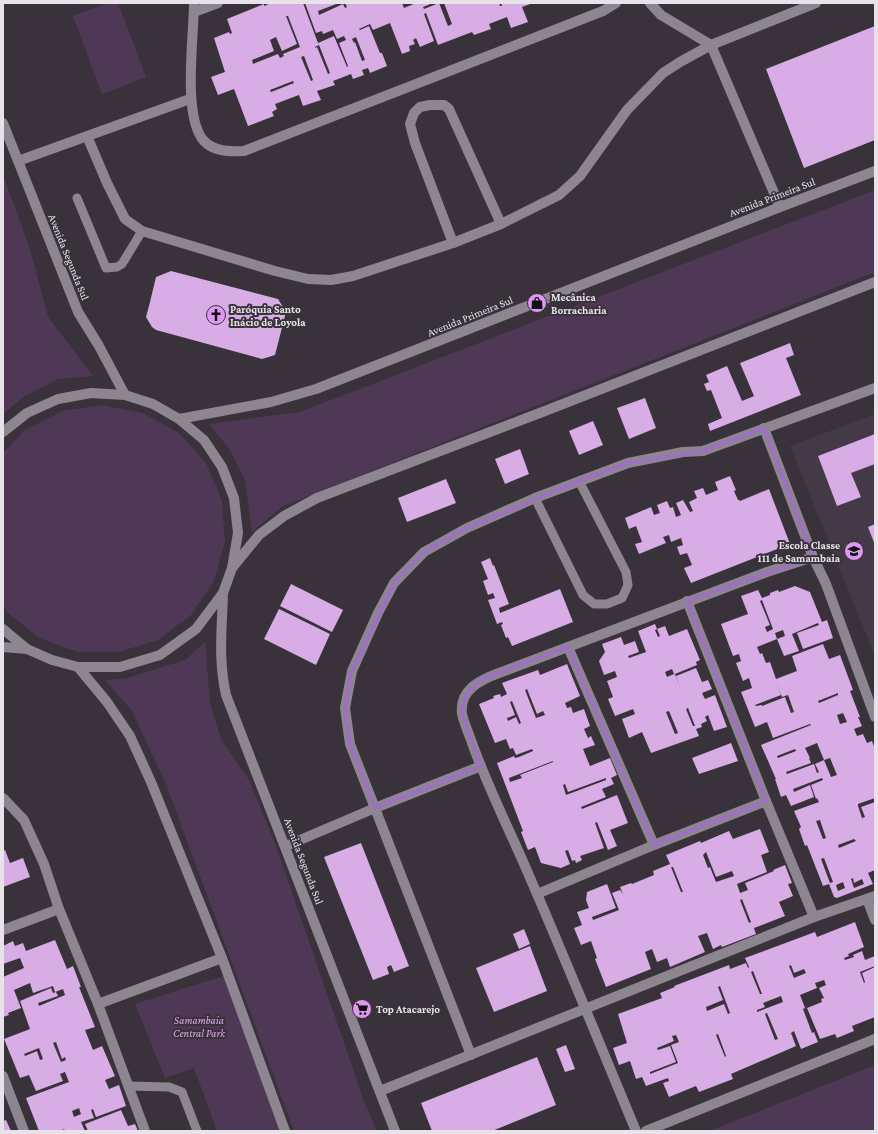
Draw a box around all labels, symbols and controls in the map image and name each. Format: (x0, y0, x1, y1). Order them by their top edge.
street label: Avenida Primeira Sul (727, 175, 817, 219)
street label: Avenida Segunda Sul (45, 212, 92, 302)
place label: Mecânica Borracharia (551, 291, 607, 316)
shop icon: Mecânica Borracharia (526, 292, 548, 314)
street label: Avenida Primeira Sul (426, 293, 515, 339)
place label: Paróquia Santo Inácio de Loyola (230, 303, 306, 328)
church icon: Paróquia Santo Inácio de Loyola (205, 304, 227, 326)
place label: Escola Classe 111 de Samambaia (758, 539, 841, 564)
school or university icon: Escola Classe 111 de Samambaia (843, 540, 865, 562)
street label: Avenida Segunda Sul (281, 816, 326, 906)
supermarket icon: Top Atacarejo (351, 998, 373, 1020)
place label: Top Atacarejo (376, 1003, 440, 1016)
park label: Samambaia Central Park (173, 1014, 226, 1039)

